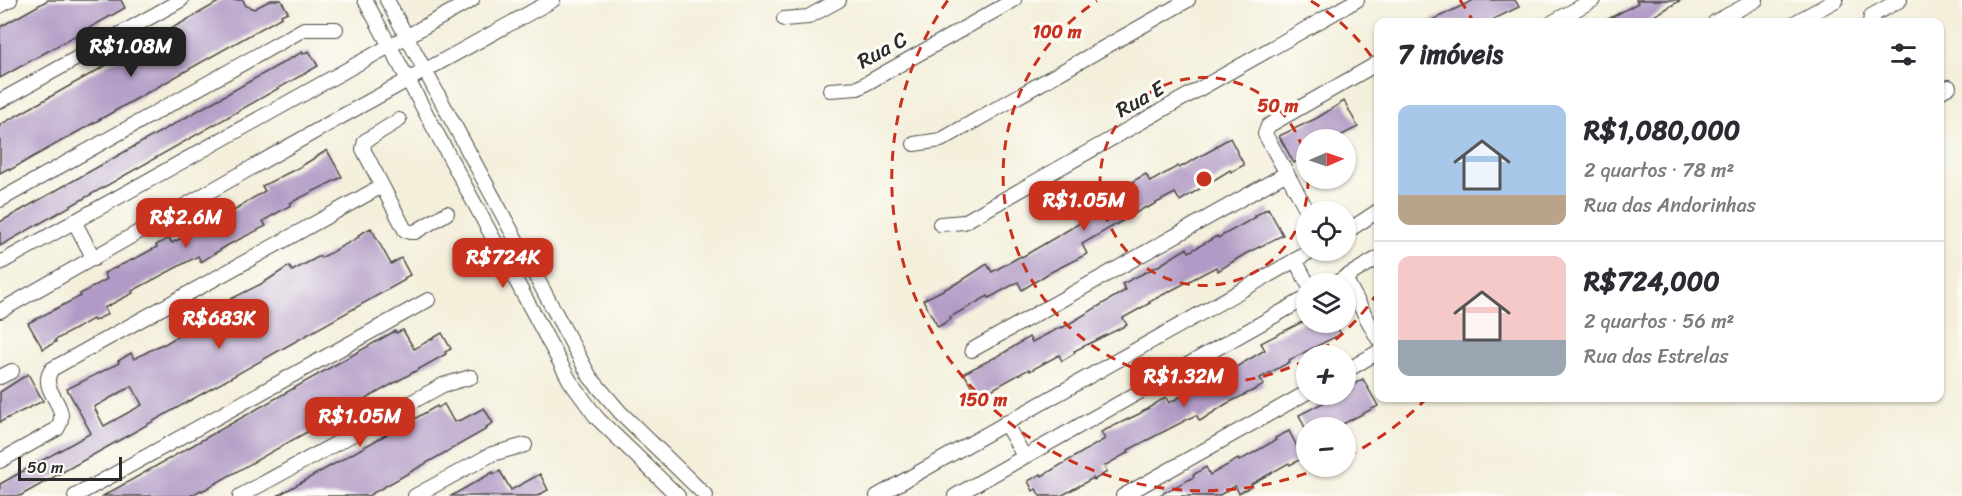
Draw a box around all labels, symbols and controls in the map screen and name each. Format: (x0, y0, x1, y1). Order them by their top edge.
text: 100 m (1033, 16, 1082, 48)
street label: Rua C (850, 21, 914, 79)
pin: R$1.08M (76, 27, 186, 78)
text: R$1.08M (90, 29, 172, 64)
text: 7 imóveis (1398, 31, 1503, 77)
icon: filters (1887, 38, 1920, 71)
street label: Rua E (1108, 69, 1173, 128)
text: 50 m (1258, 90, 1299, 122)
text: R$1,080,000 (1584, 107, 1740, 153)
north arrow (1296, 129, 1356, 189)
map controls (1296, 129, 1356, 477)
icon: home (1446, 129, 1518, 201)
text: 2 quartos · 78 m² (1584, 153, 1734, 188)
centre of rings (1194, 169, 1214, 189)
pin: R$1.05M (1029, 181, 1139, 232)
text: R$1.05M (1043, 183, 1125, 218)
text: Rua das Andorinhas (1584, 188, 1756, 223)
pin: R$2.6M (137, 198, 235, 249)
text: R$2.6M (150, 200, 222, 235)
button: locate (1296, 201, 1356, 261)
pin: R$724K (454, 238, 552, 289)
text: R$724K (466, 240, 540, 275)
text: R$724,000 (1584, 258, 1720, 304)
button: layers (1296, 273, 1356, 333)
icon: home (1446, 280, 1518, 352)
pin: R$683K (170, 299, 268, 350)
text: R$683K (183, 301, 255, 336)
text: 2 quartos · 56 m² (1584, 304, 1734, 339)
text: Rua das Estrelas (1584, 339, 1729, 374)
button: + (1296, 345, 1356, 405)
pin: R$1.32M (1129, 357, 1239, 408)
text: R$1.32M (1144, 359, 1224, 394)
text: 150 m (959, 384, 1007, 416)
pin: R$1.05M (305, 397, 415, 448)
text: R$1.05M (319, 399, 401, 434)
button: − (1296, 417, 1356, 477)
text: 50 m (27, 453, 63, 482)
scale bar (18, 454, 122, 482)

